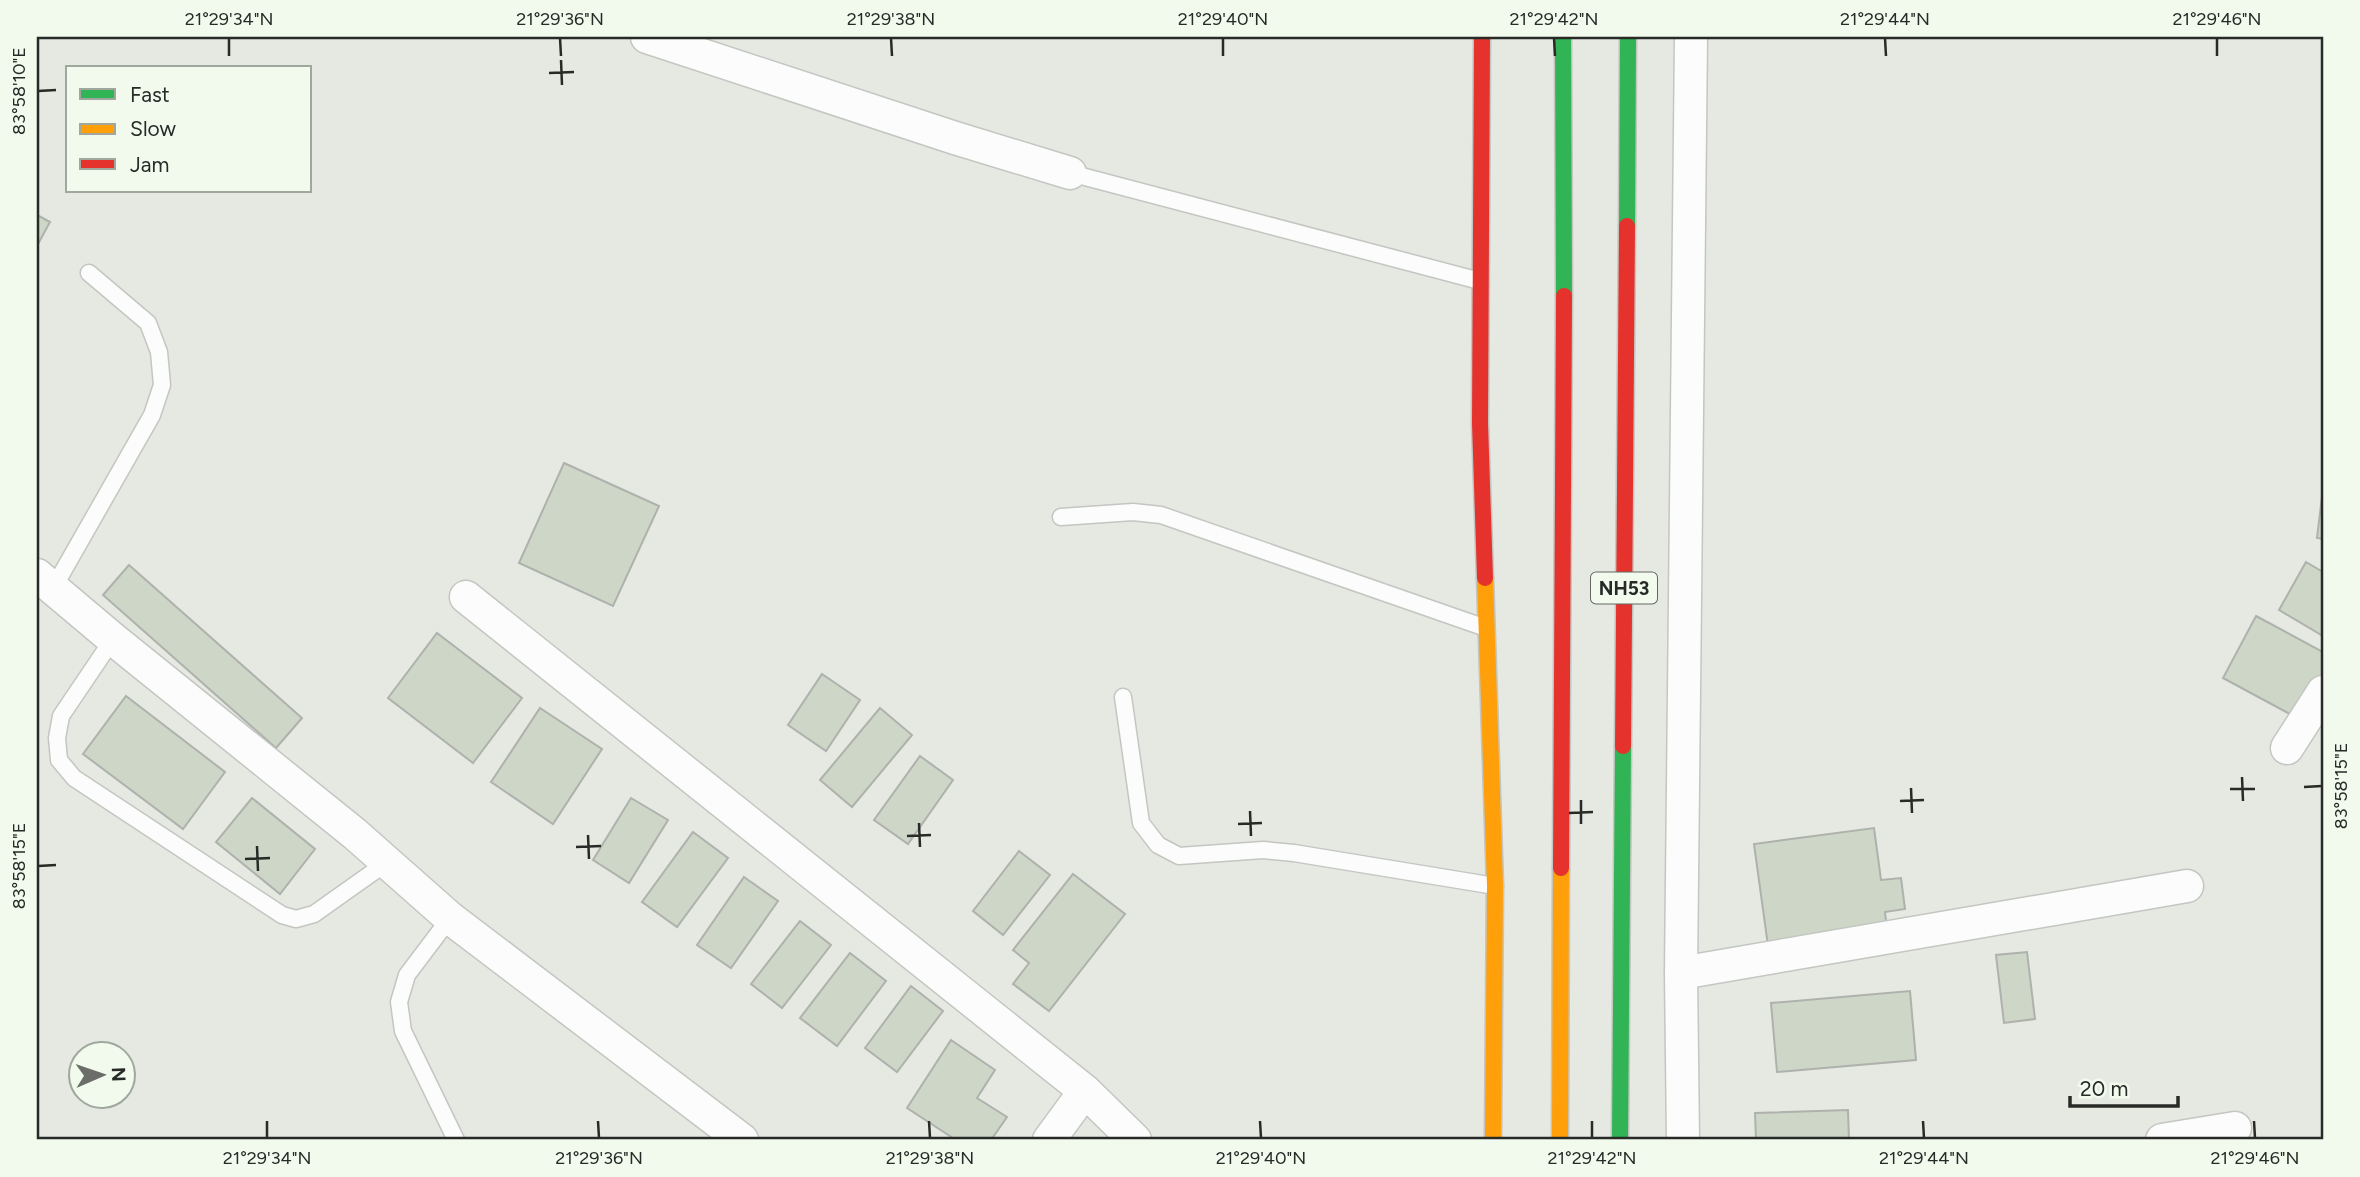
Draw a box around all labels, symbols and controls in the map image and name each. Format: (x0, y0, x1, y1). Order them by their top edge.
text: 21°29'34"N (185, 8, 273, 30)
text: 21°29'36"N (516, 8, 604, 30)
text: 21°29'38"N (847, 8, 935, 30)
text: 21°29'40"N (1178, 8, 1268, 30)
text: 21°29'42"N (1510, 8, 1598, 30)
text: 21°29'44"N (1840, 8, 1930, 30)
text: 21°29'46"N (2172, 8, 2262, 30)
text: 83°58'10"E (8, 47, 30, 135)
legend (66, 66, 312, 192)
text: Fast (130, 82, 170, 107)
text: Slow (130, 116, 176, 141)
text: Jam (130, 152, 169, 177)
road number: NH53 (1591, 572, 1657, 604)
text: 83°58'15"E (2330, 743, 2352, 829)
text: 83°58'15"E (8, 823, 30, 909)
north arrow (66, 1040, 136, 1110)
scale bar (2070, 1065, 2178, 1109)
text: N (107, 1067, 130, 1082)
text: 20 m (2080, 1076, 2128, 1101)
text: 21°29'34"N (223, 1147, 311, 1169)
text: 21°29'36"N (555, 1147, 643, 1169)
text: 21°29'38"N (886, 1147, 974, 1169)
text: 21°29'40"N (1216, 1147, 1306, 1169)
text: 21°29'42"N (1548, 1147, 1636, 1169)
text: 21°29'44"N (1879, 1147, 1969, 1169)
text: 21°29'46"N (2210, 1147, 2300, 1169)

